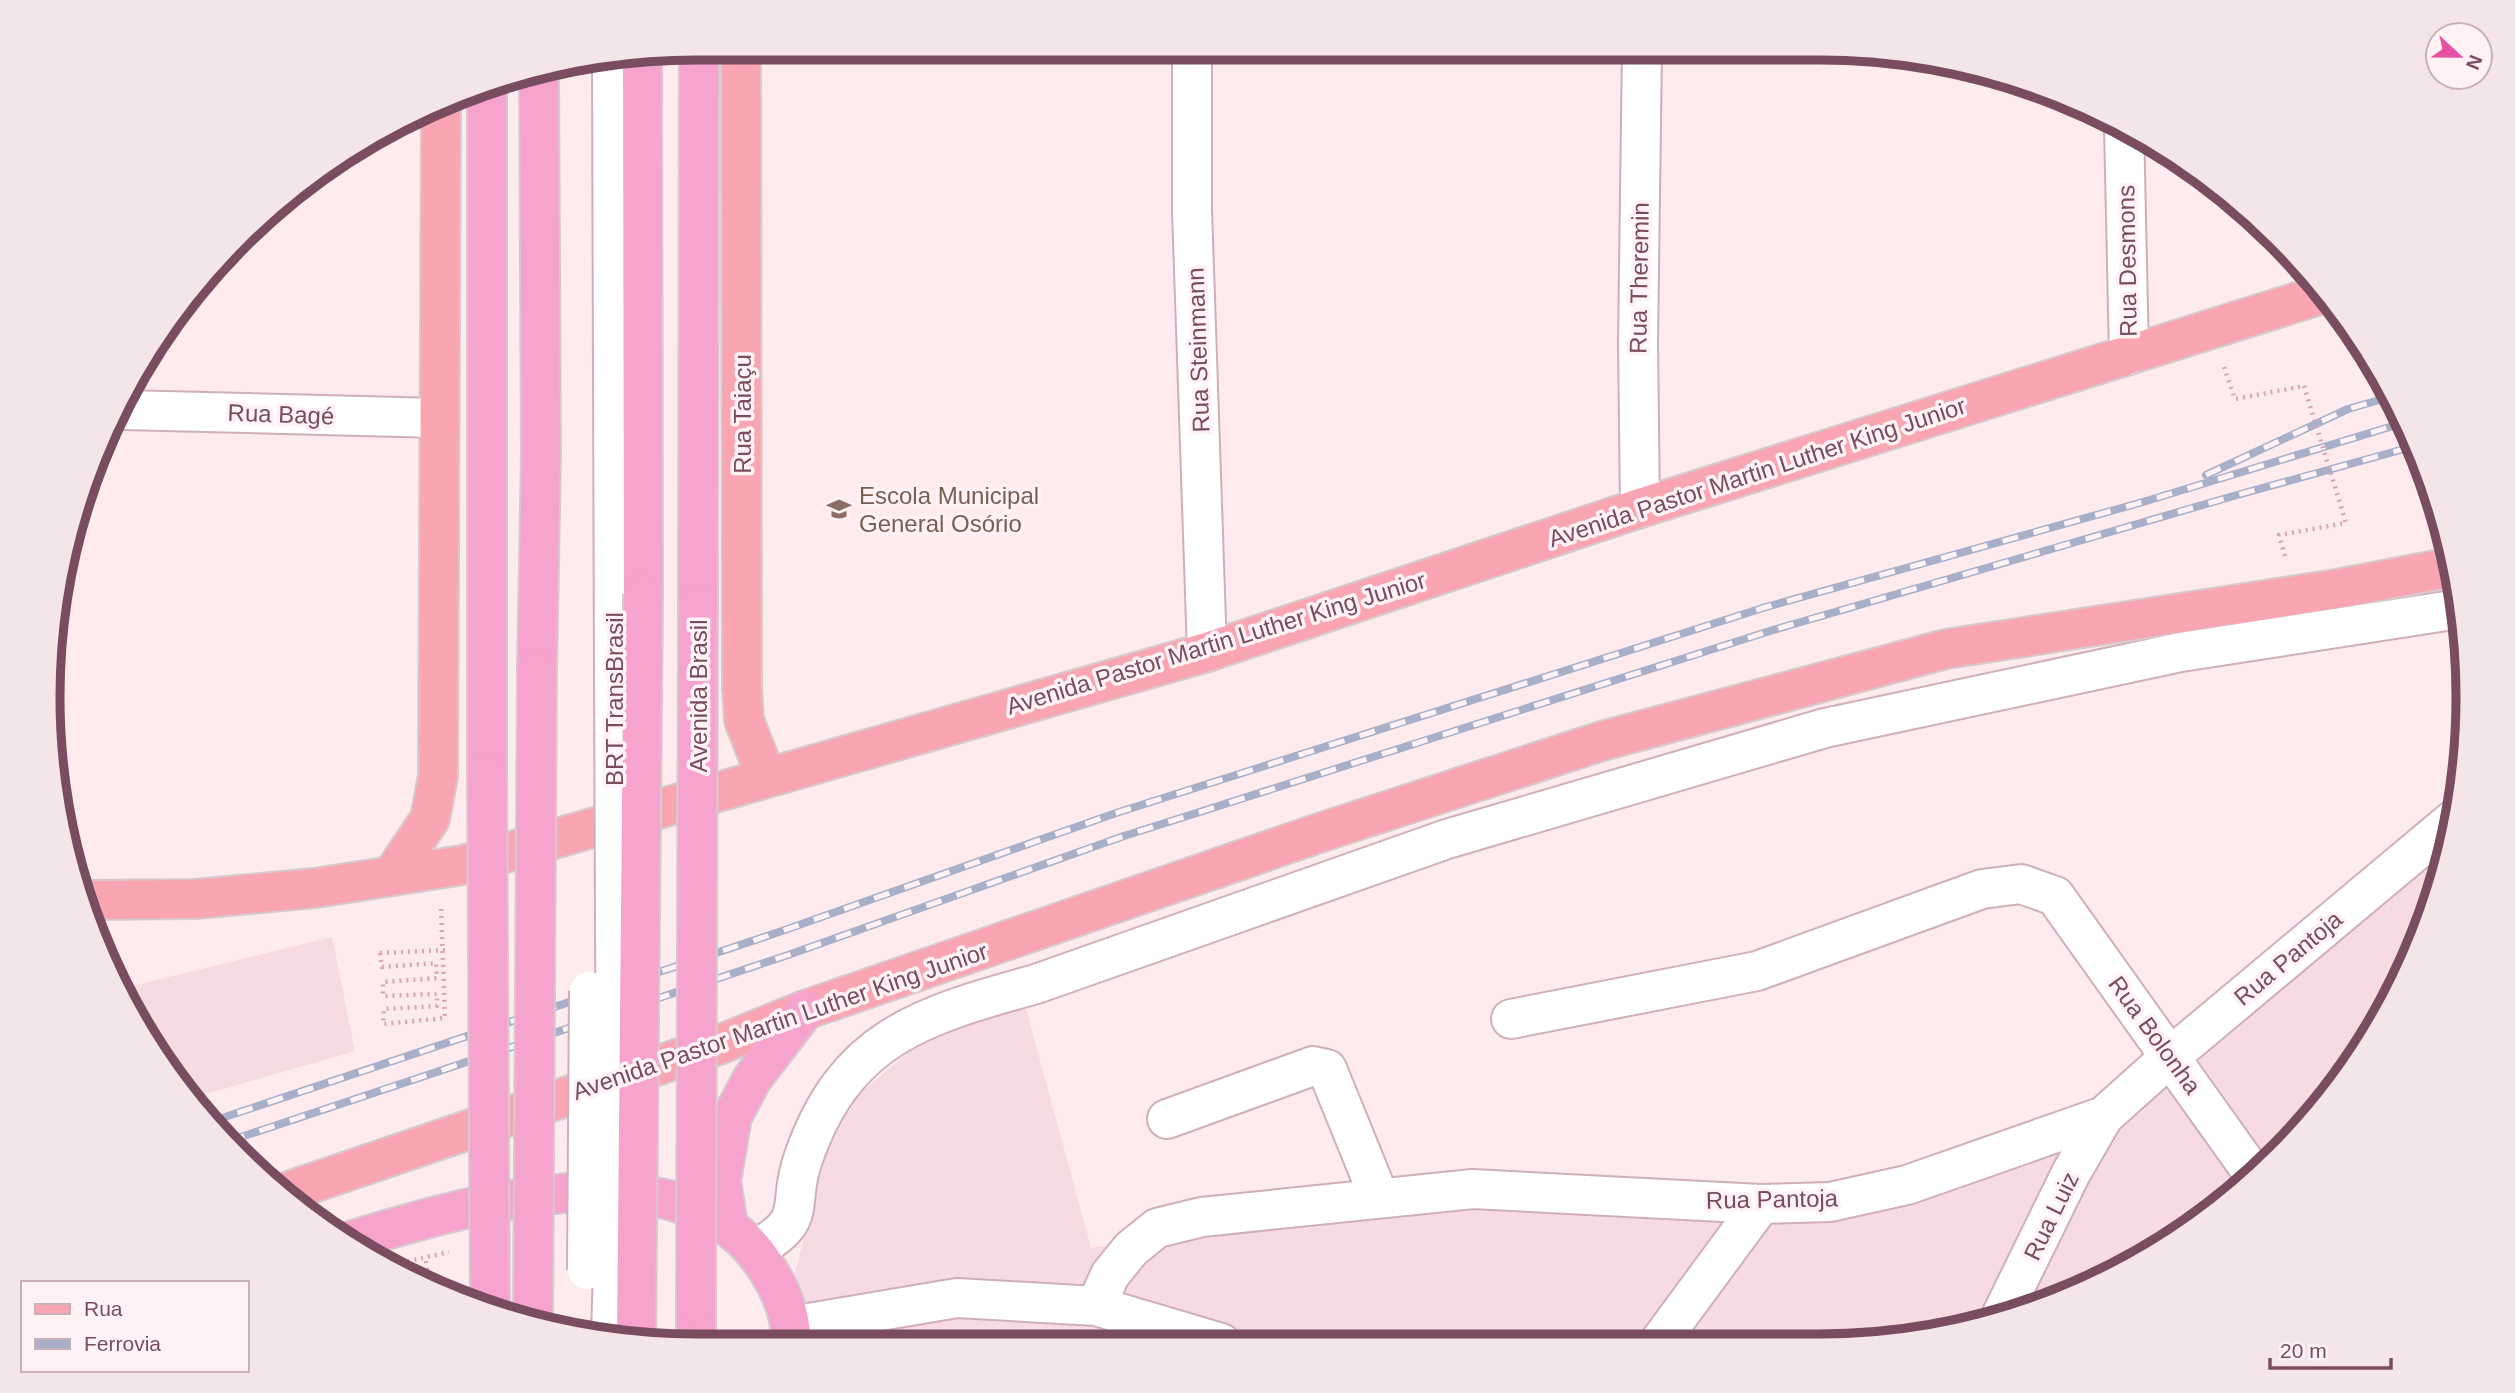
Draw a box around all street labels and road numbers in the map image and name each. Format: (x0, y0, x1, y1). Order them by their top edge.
street label: Rua Desmons (2112, 185, 2142, 337)
street label: Rua Theremin (1624, 202, 1654, 354)
street label: Rua Steinmann (1182, 267, 1214, 433)
street label: Rua Taiaçu (729, 354, 756, 474)
street label: Avenida Pastor Martin Luther King Junior (1545, 392, 1969, 552)
street label: Rua Bagé (227, 399, 335, 429)
street label: Avenida Pastor Martin Luther King Junior (1003, 566, 1429, 720)
street label: BRT TransBrasil (601, 612, 628, 786)
street label: Avenida Brasil (685, 620, 712, 772)
street label: Rua Pantoja (2229, 905, 2348, 1011)
street label: Avenida Pastor Martin Luther King Junior (569, 937, 991, 1105)
street label: Rua Bolonha (2103, 971, 2207, 1100)
street label: Rua Luiz (2018, 1168, 2084, 1264)
street label: Rua Pantoja (1706, 1184, 1839, 1214)

